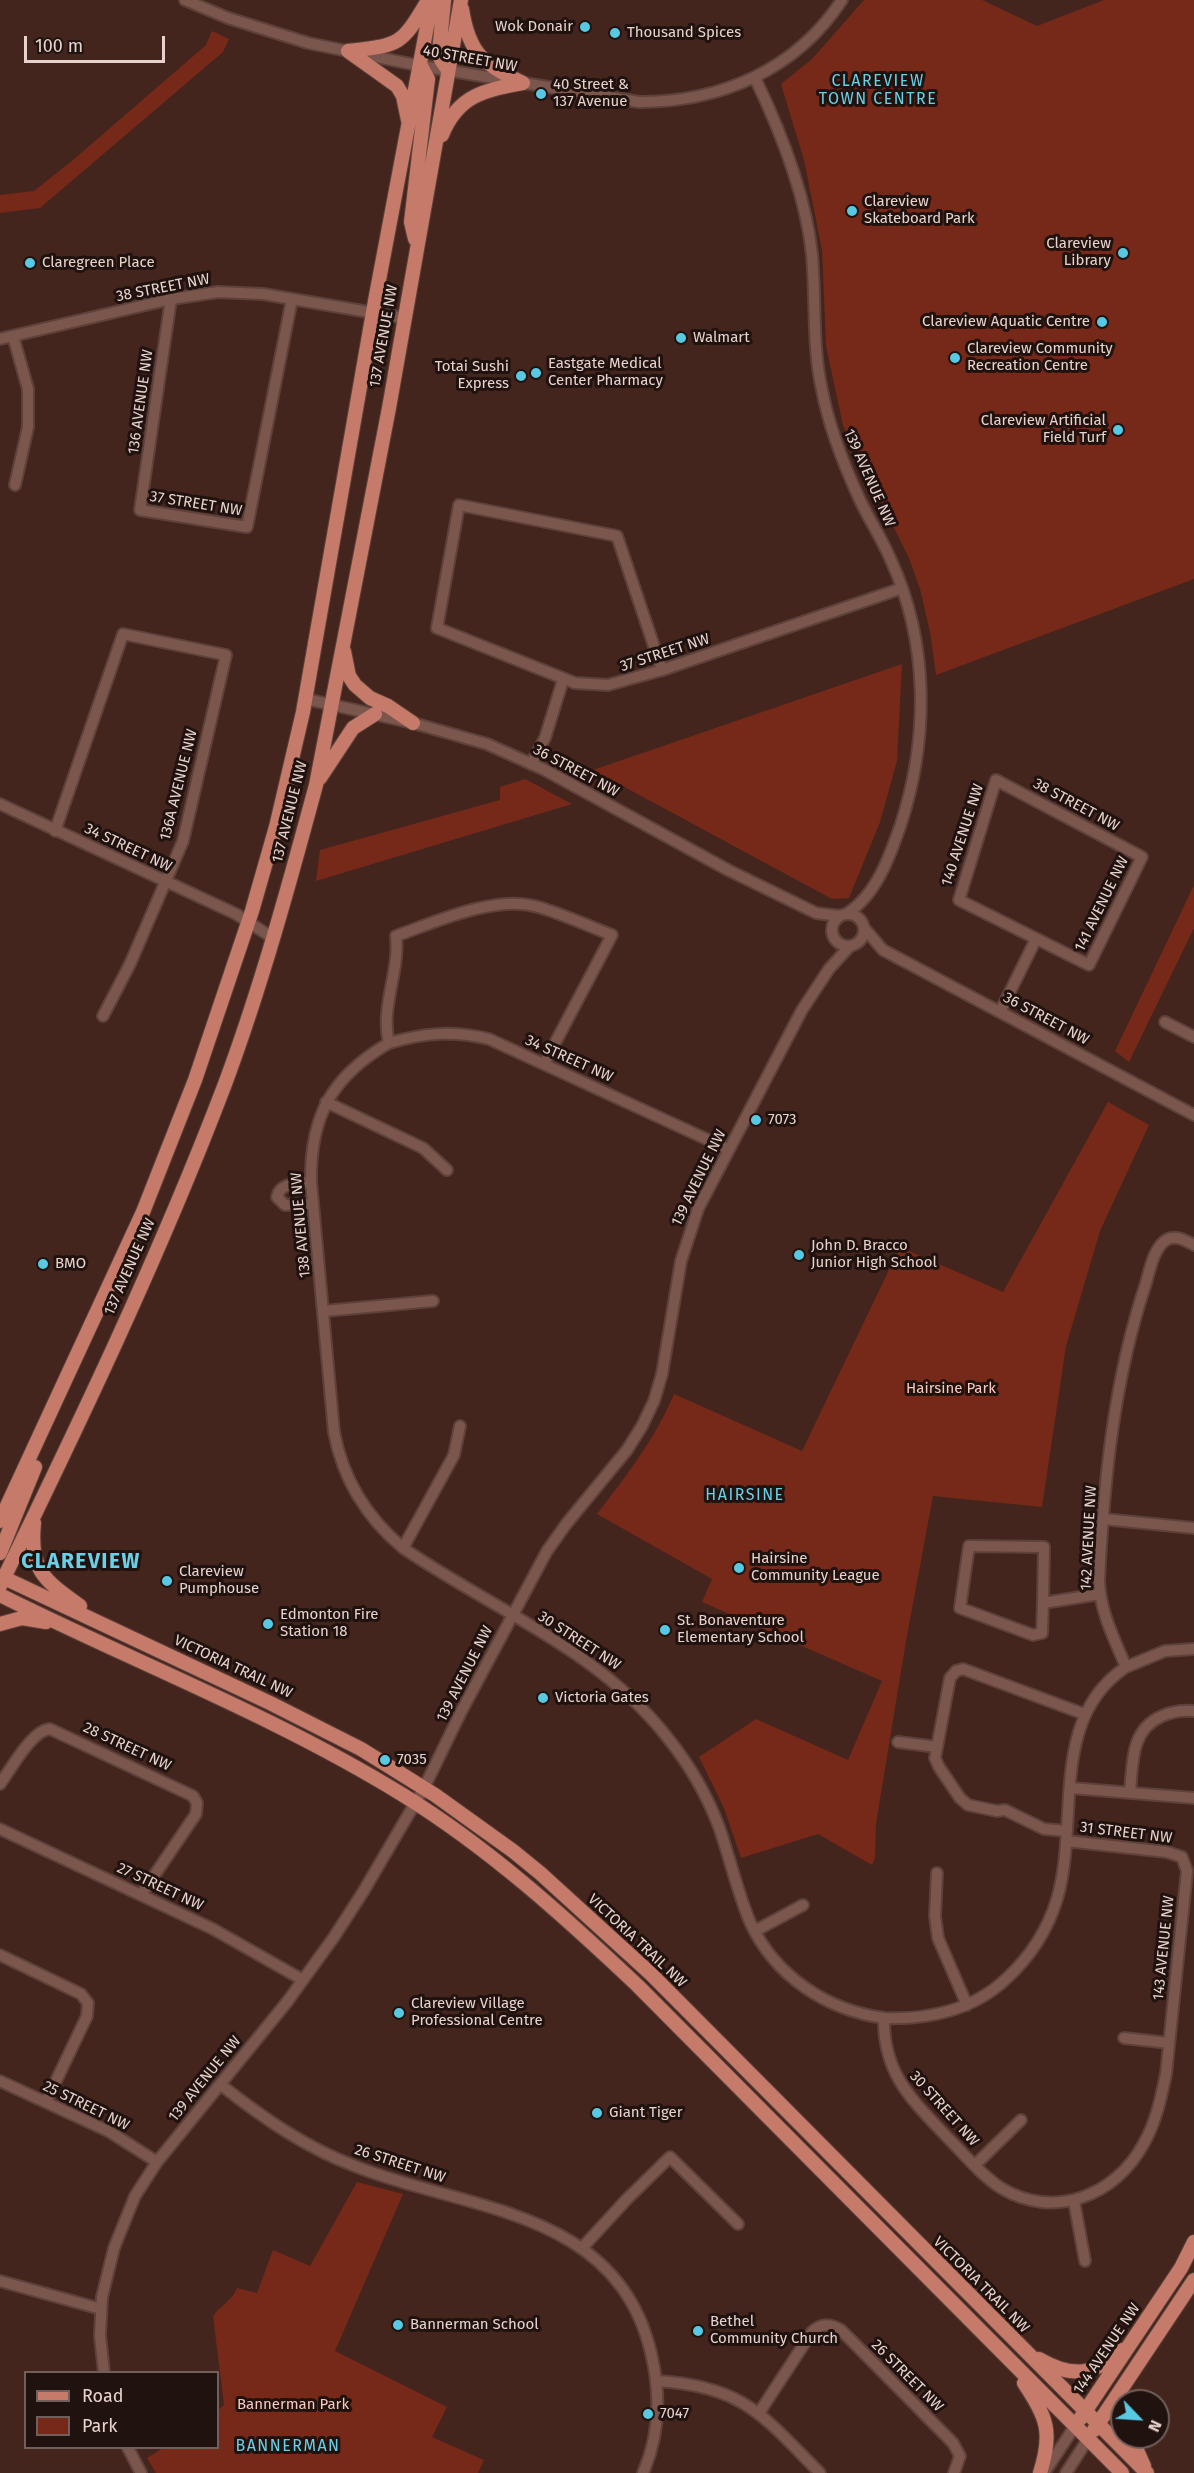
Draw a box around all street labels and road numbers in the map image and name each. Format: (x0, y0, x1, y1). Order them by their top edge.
street label: 40 STREET NW (421, 42, 519, 76)
street label: 38 STREET NW (115, 270, 211, 306)
street label: 137 AVENUE NW (366, 283, 402, 389)
street label: 136 AVENUE NW (125, 349, 157, 455)
street label: 139 AVENUE NW (839, 426, 899, 530)
street label: 37 STREET NW (149, 488, 243, 520)
street label: 37 STREET NW (618, 630, 712, 676)
street label: 136A AVENUE NW (156, 727, 202, 843)
street label: 36 STREET NW (530, 741, 622, 801)
street label: 137 AVENUE NW (269, 759, 311, 865)
street label: 38 STREET NW (1030, 775, 1122, 835)
street label: 140 AVENUE NW (938, 782, 988, 888)
street label: 34 STREET NW (81, 820, 175, 876)
street label: 141 AVENUE NW (1071, 853, 1133, 955)
street label: 36 STREET NW (1000, 989, 1092, 1049)
street label: 34 STREET NW (522, 1032, 616, 1086)
street label: 139 AVENUE NW (668, 1127, 730, 1229)
street label: 138 AVENUE NW (287, 1172, 315, 1278)
street label: 137 AVENUE NW (101, 1216, 159, 1318)
street label: 142 AVENUE NW (1077, 1485, 1101, 1591)
street label: 30 STREET NW (534, 1608, 624, 1674)
street label: 139 AVENUE NW (433, 1623, 497, 1725)
street label: VICTORIA TRAIL NW (171, 1632, 295, 1702)
street label: 28 STREET NW (80, 1719, 174, 1775)
street label: 31 STREET NW (1079, 1818, 1173, 1848)
street label: 27 STREET NW (114, 1859, 206, 1915)
street label: VICTORIA TRAIL NW (584, 1891, 690, 1991)
street label: 143 AVENUE NW (1150, 1895, 1178, 2001)
street label: 139 AVENUE NW (165, 2032, 245, 2126)
street label: 30 STREET NW (906, 2068, 982, 2150)
street label: 25 STREET NW (40, 2077, 132, 2135)
street label: 26 STREET NW (352, 2141, 448, 2187)
street label: VICTORIA TRAIL NW (929, 2233, 1033, 2337)
street label: 144 AVENUE NW (1070, 2300, 1144, 2398)
street label: 26 STREET NW (867, 2336, 947, 2416)

